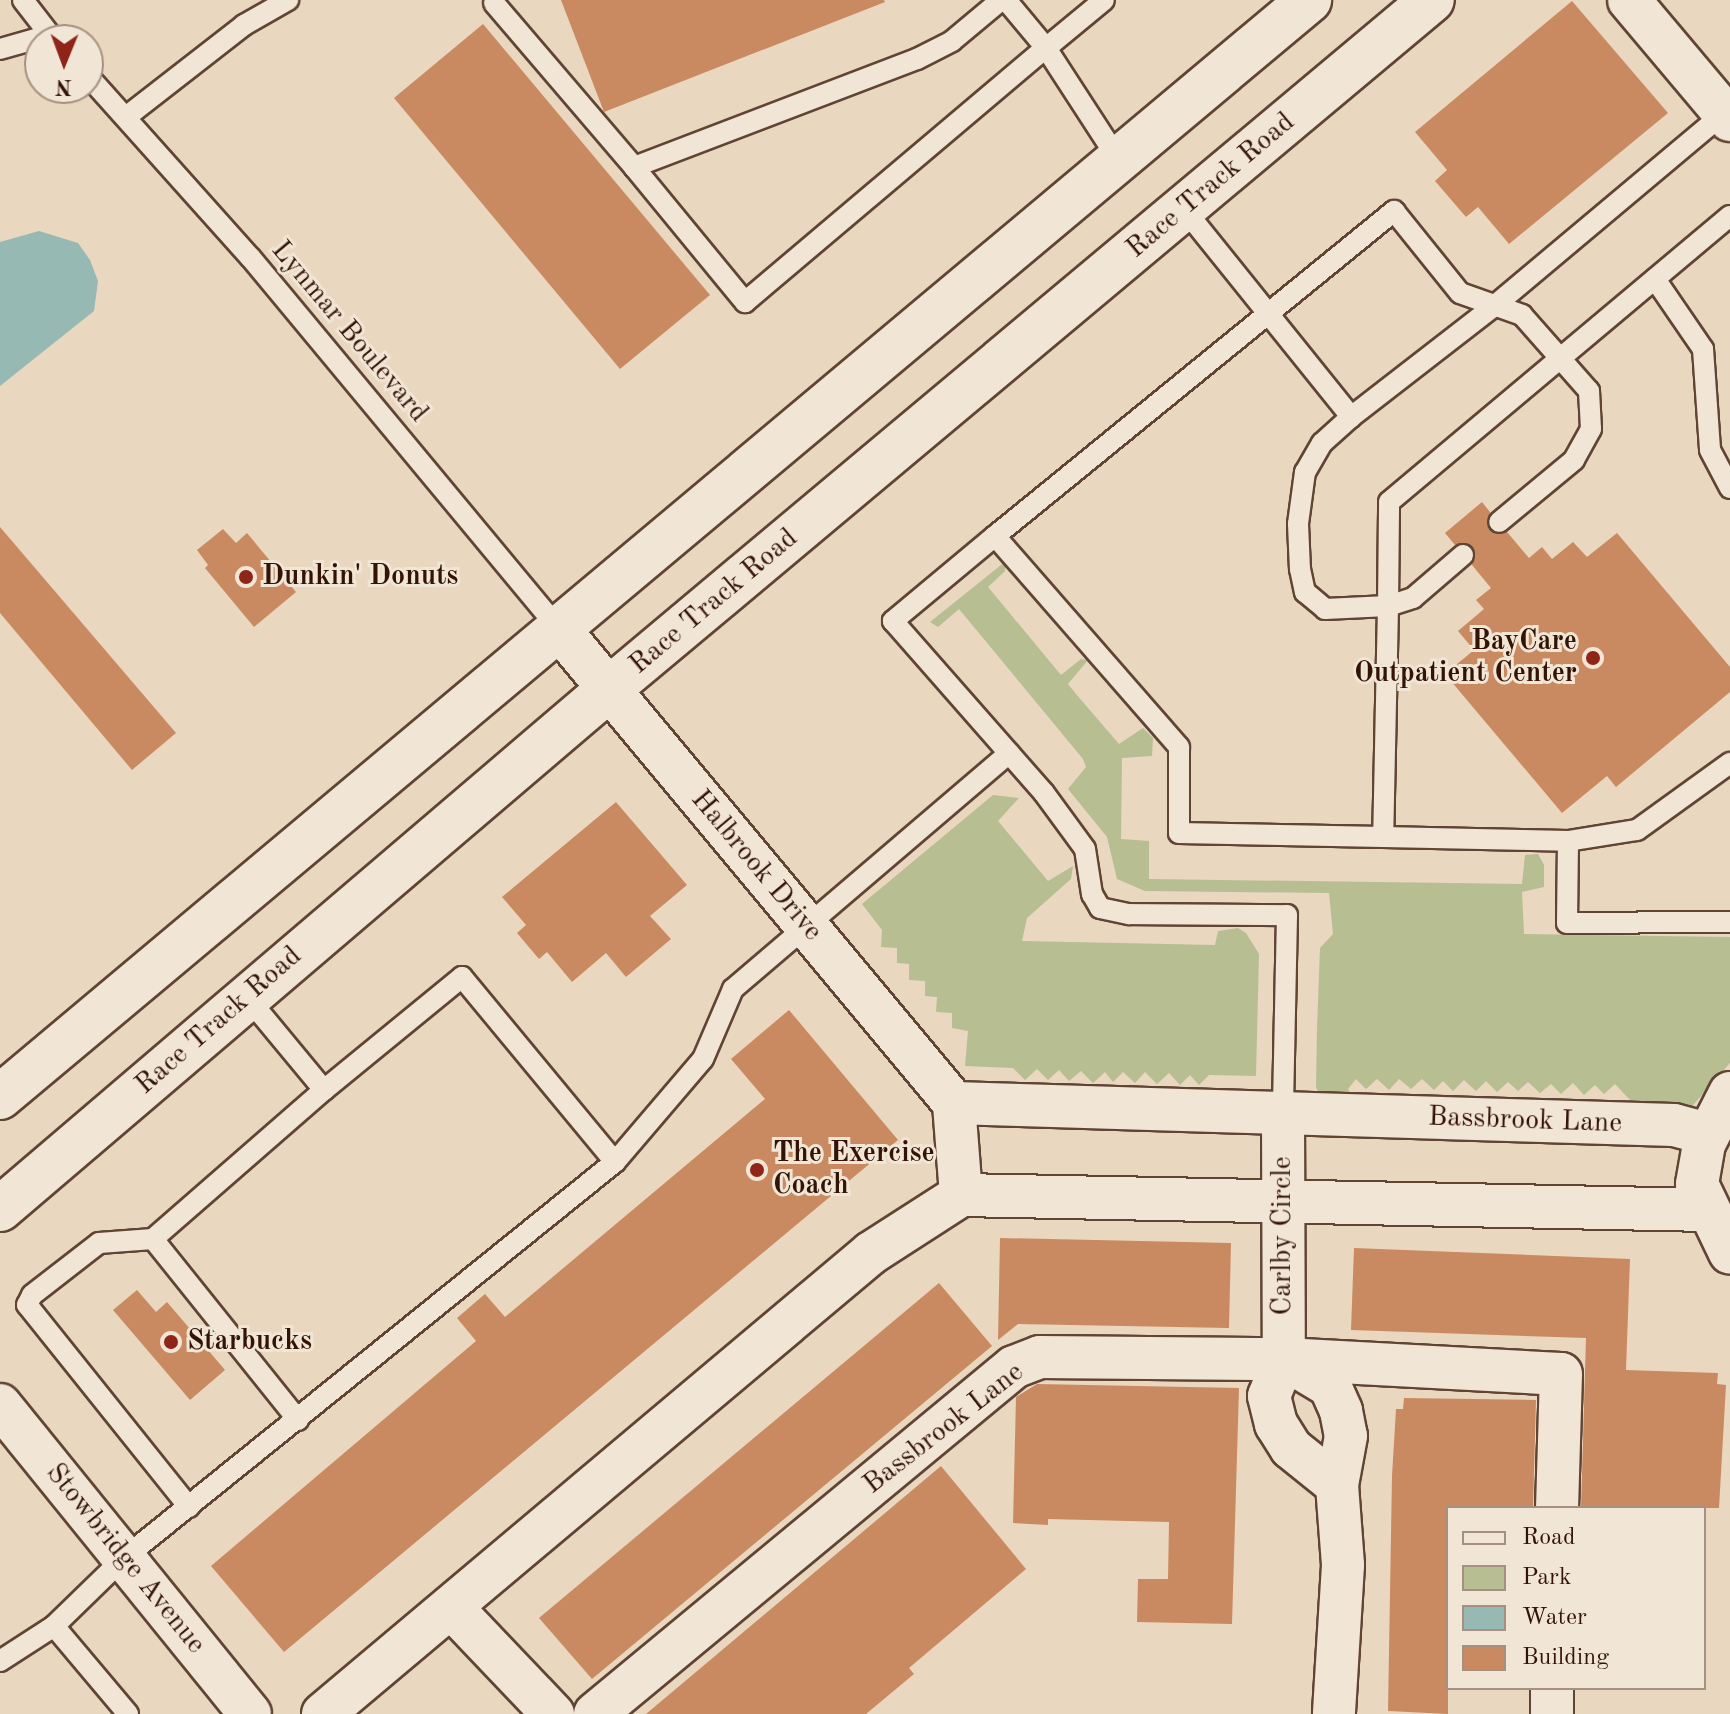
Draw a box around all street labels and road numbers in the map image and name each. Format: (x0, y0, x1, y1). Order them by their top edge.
street label: Race Track Road (1120, 106, 1302, 266)
street label: Lynmar Boulevard (263, 234, 435, 430)
street label: Race Track Road (623, 522, 805, 682)
street label: Halbrook Drive (683, 784, 829, 948)
street label: Race Track Road (129, 940, 309, 1102)
street label: Bassbrook Lane (1427, 1101, 1623, 1141)
street label: Carlby Circle (1266, 1156, 1300, 1316)
street label: Bassbrook Lane (857, 1356, 1031, 1502)
street label: Stowbridge Avenue (38, 1457, 212, 1661)

